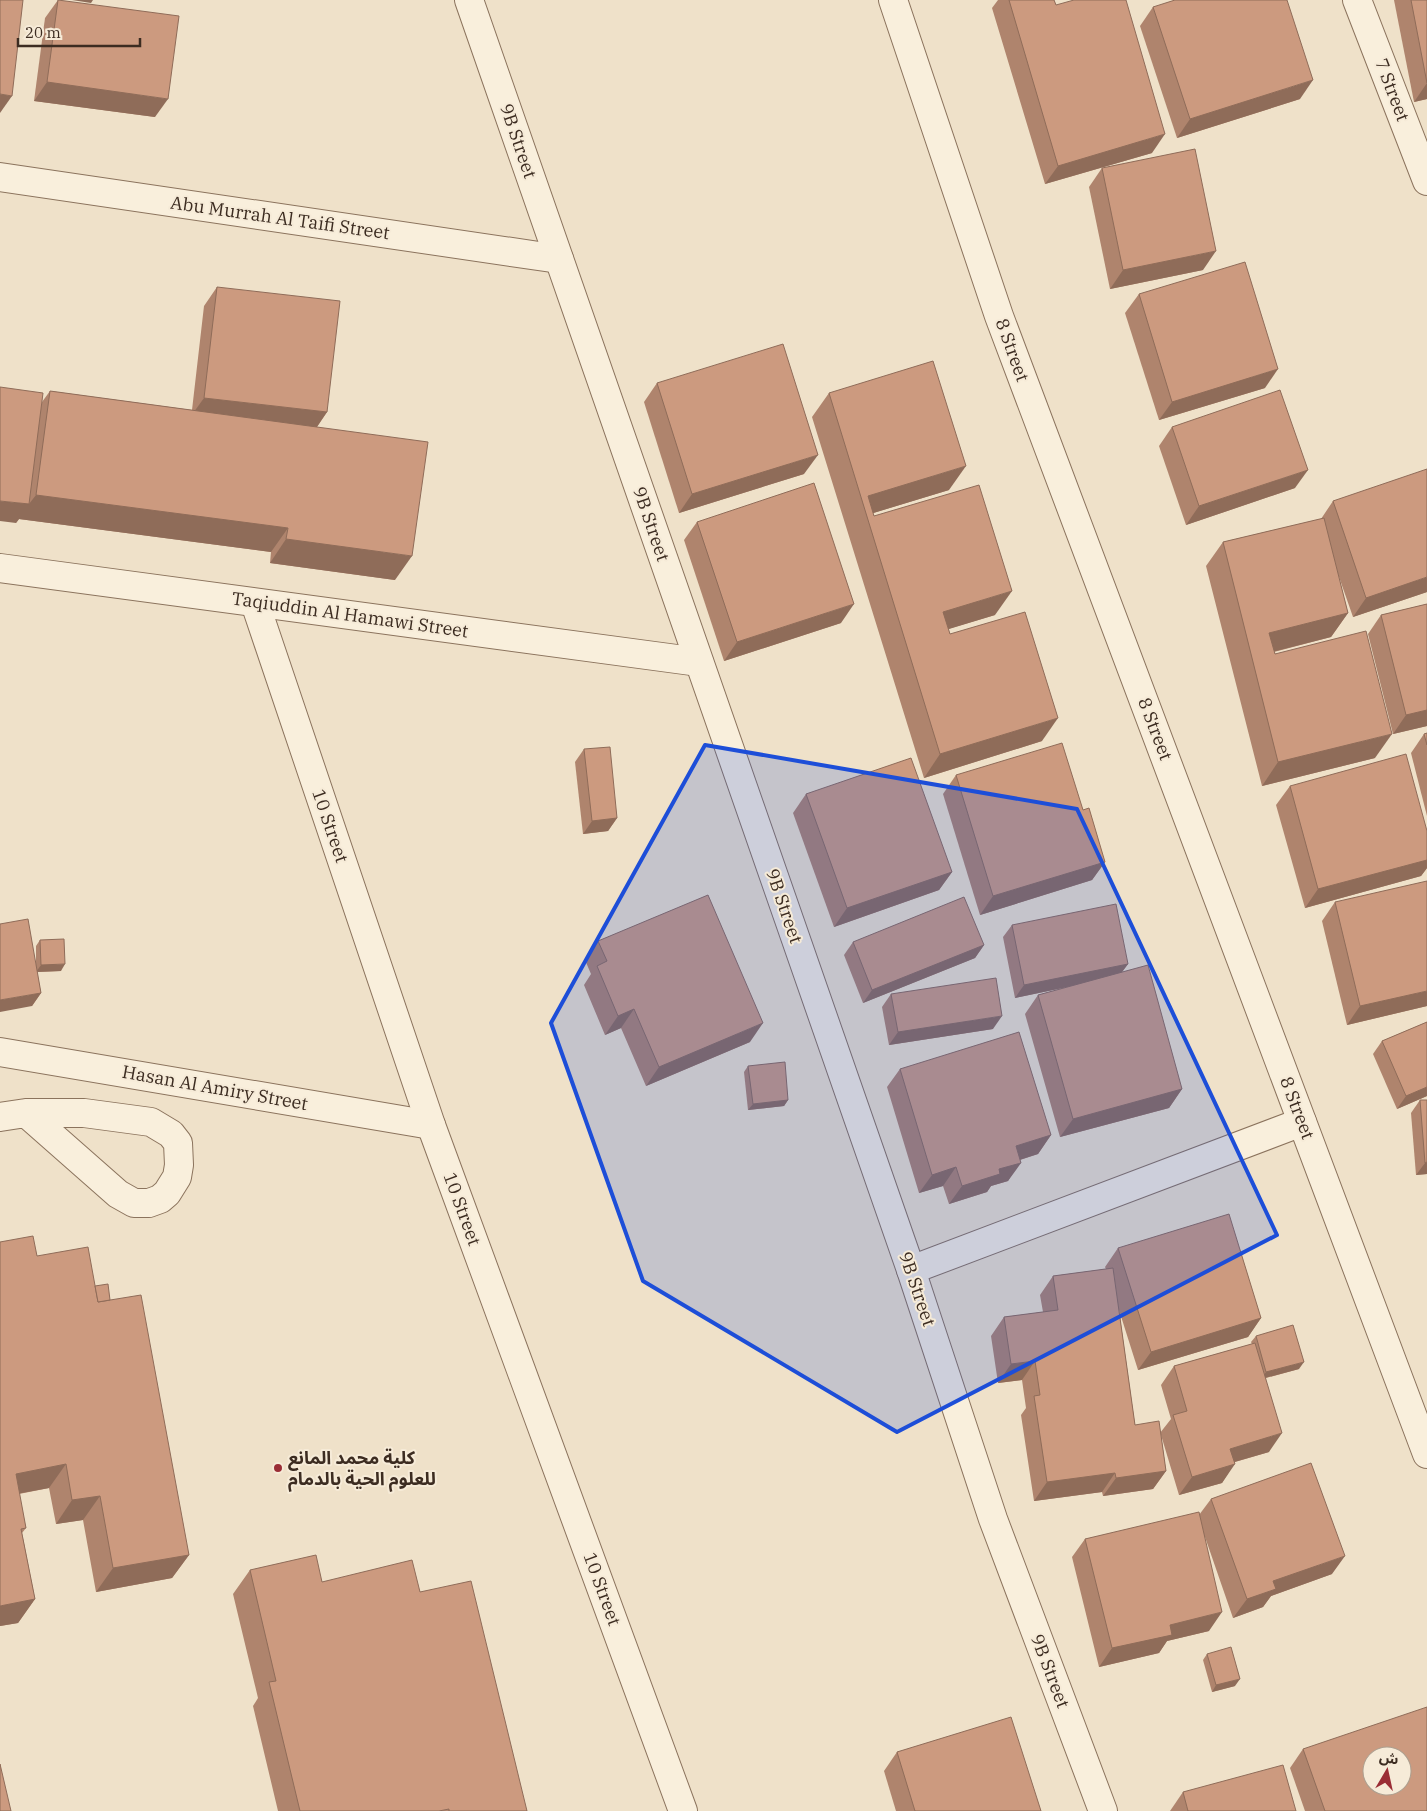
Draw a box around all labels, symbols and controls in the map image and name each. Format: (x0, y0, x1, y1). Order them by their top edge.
scale bar (18, 15, 140, 47)
text: 20 m (25, 23, 61, 42)
street label: 7 Street (1370, 55, 1415, 125)
street label: 9B Street (495, 100, 542, 181)
street label: Abu Murrah Al Taifi Street (169, 191, 391, 244)
street label: 8 Street (990, 315, 1034, 385)
street label: 9B Street (628, 483, 675, 564)
street label: Taqiuddin Al Hamawi Street (230, 587, 470, 642)
street label: 8 Street (1133, 694, 1178, 764)
street label: 10 Street (307, 786, 354, 866)
street label: 9B Street (761, 865, 808, 946)
street label: Hasan Al Amiry Street (120, 1060, 310, 1115)
street label: 8 Street (1275, 1073, 1320, 1143)
street label: 10 Street (439, 1169, 486, 1249)
street label: 9B Street (894, 1248, 941, 1329)
place label: كلية محمد المانع للعلوم الحية بالدمام (288, 1446, 436, 1492)
marker: كلية محمد المانع للعلوم الحية بالدمام (272, 1462, 284, 1474)
street label: 10 Street (579, 1549, 626, 1629)
street label: 9B Street (1026, 1630, 1075, 1711)
north arrow (1362, 1746, 1412, 1796)
text: ش (1378, 1748, 1400, 1769)

